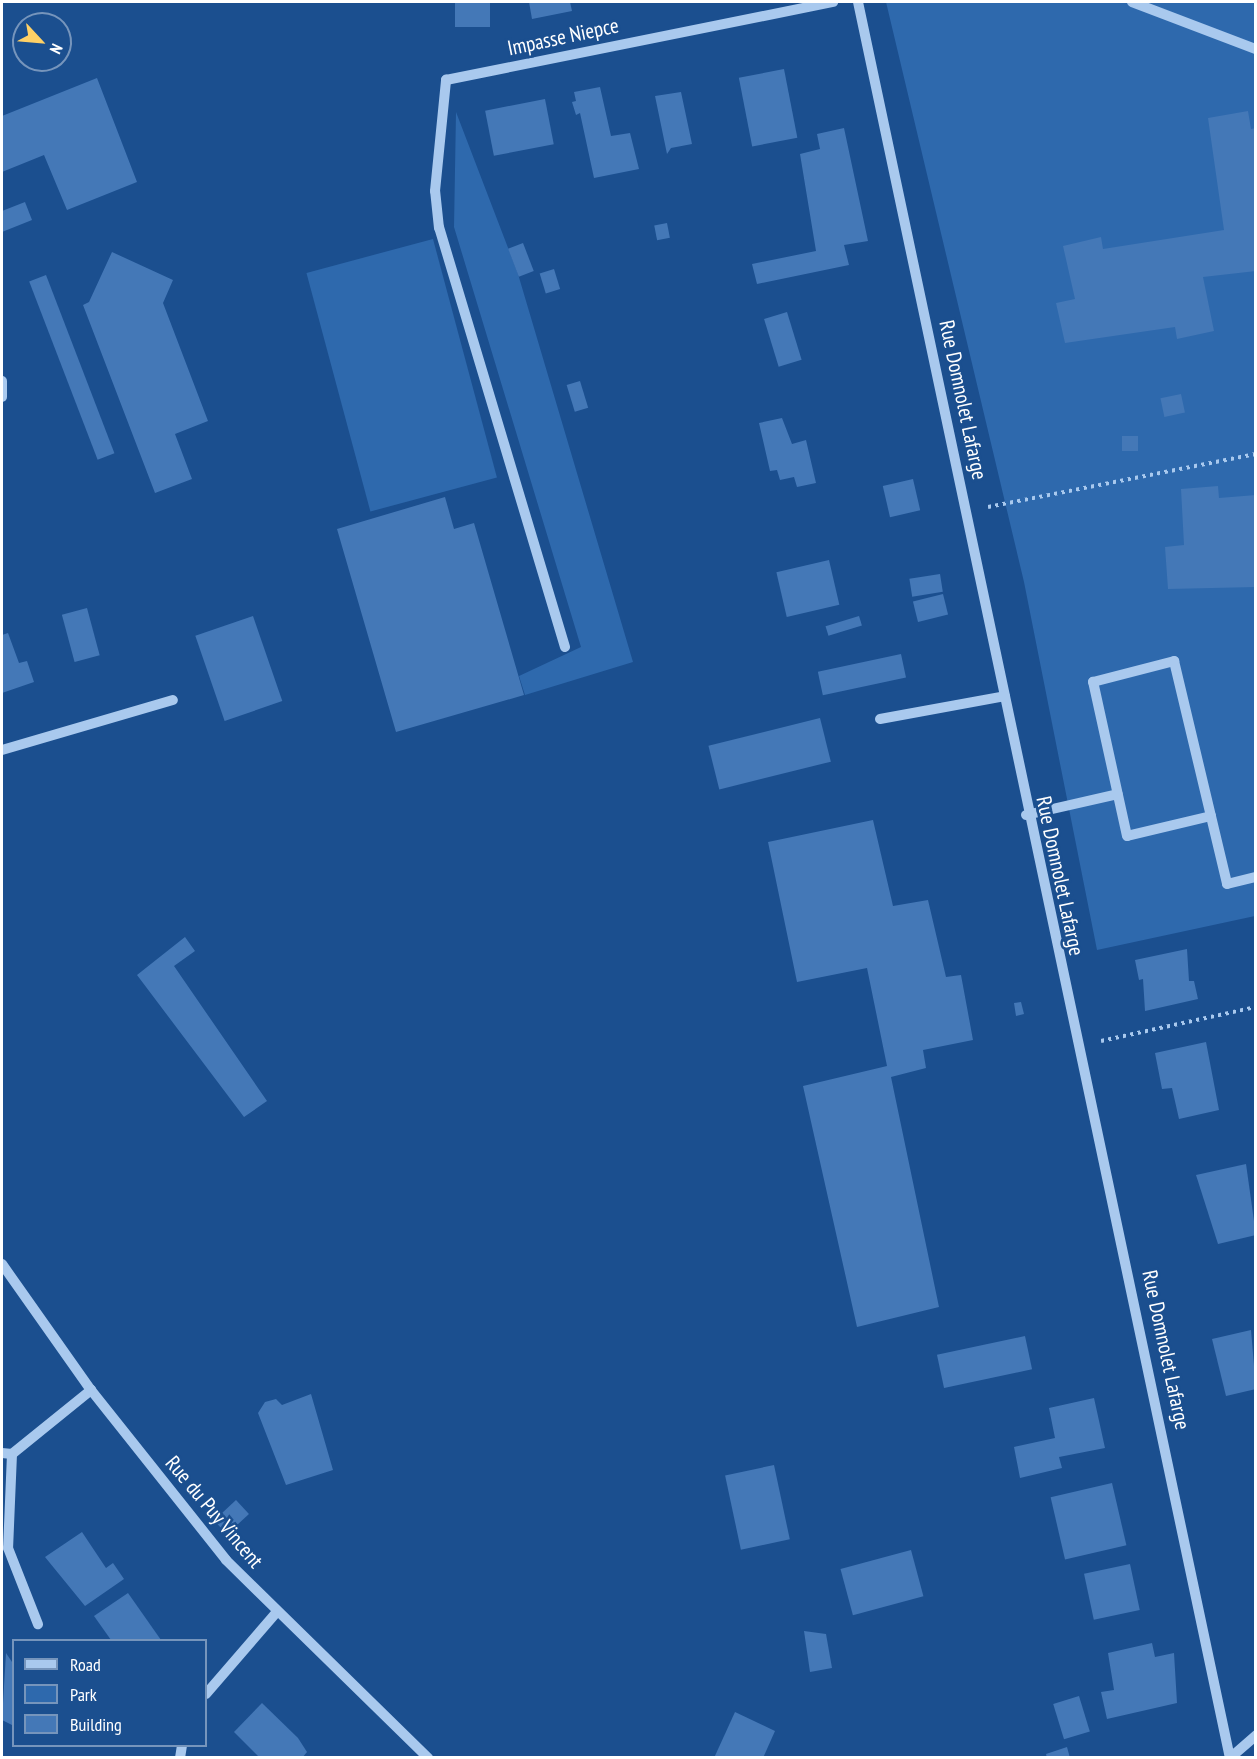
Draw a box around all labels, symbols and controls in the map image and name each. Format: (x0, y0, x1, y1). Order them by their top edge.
north arrow (12, 12, 72, 72)
street label: Impasse Niepce (505, 13, 621, 61)
text: N (46, 41, 67, 57)
street label: Rue Domnolet Lafarge (934, 318, 992, 482)
street label: Rue Domnolet Lafarge (1031, 794, 1089, 958)
street label: Rue Domnolet Lafarge (1137, 1268, 1195, 1432)
street label: Rue du Puy Vincent (159, 1450, 269, 1574)
legend (12, 1639, 207, 1747)
text: Road (70, 1653, 101, 1676)
text: Park (70, 1683, 97, 1706)
text: Building (70, 1713, 122, 1736)

